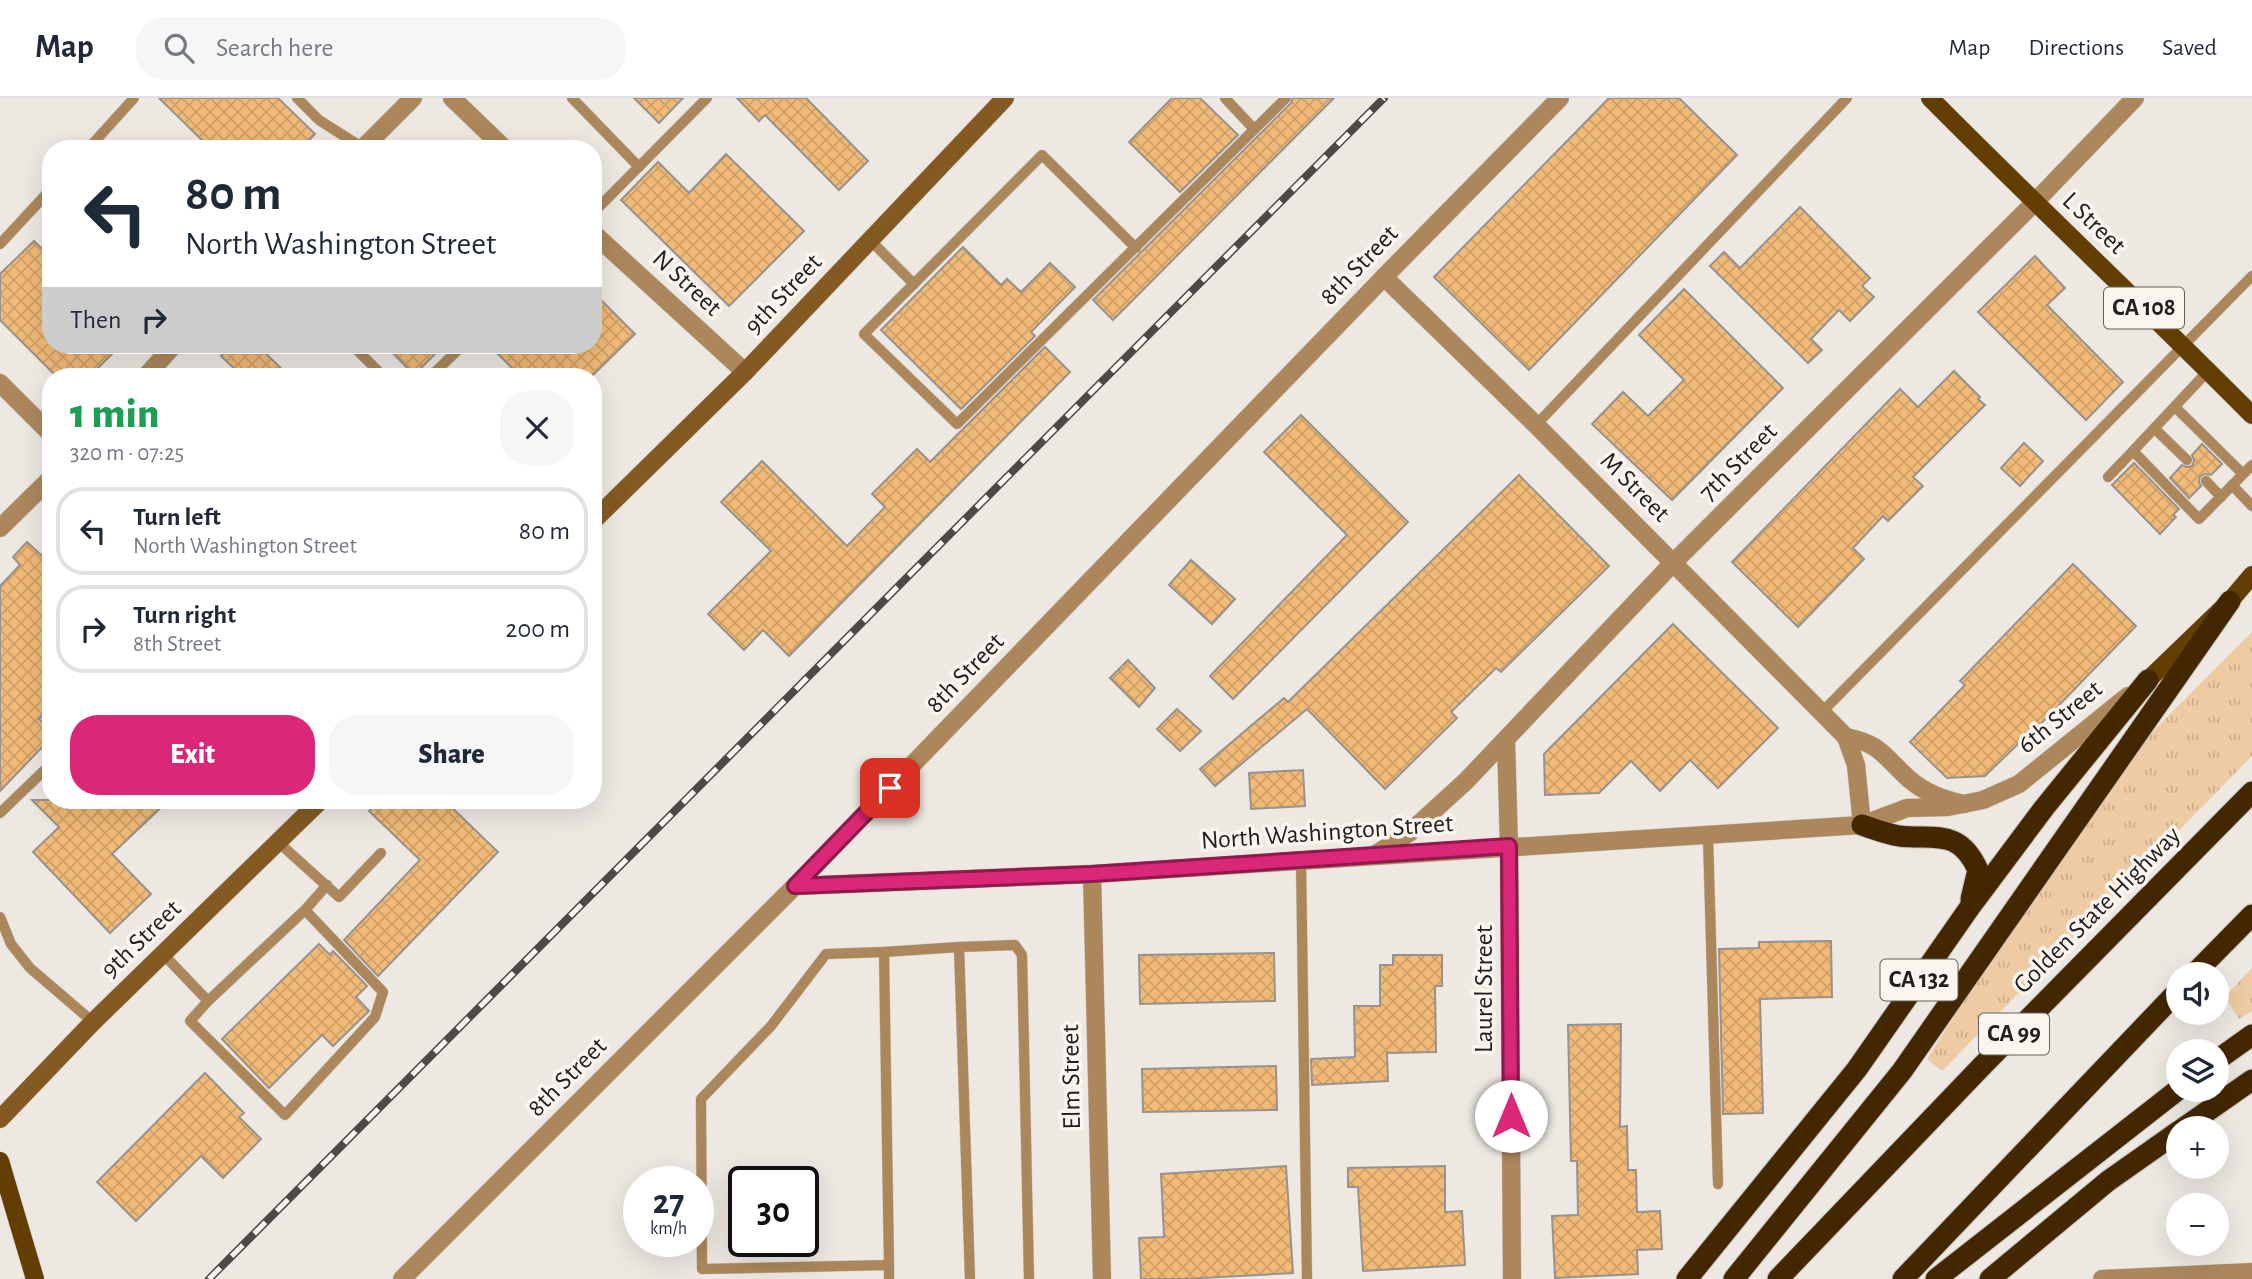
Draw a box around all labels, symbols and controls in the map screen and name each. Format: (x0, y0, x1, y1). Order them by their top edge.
search box (136, 17, 626, 80)
icon: search (160, 29, 198, 67)
text: Map (35, 31, 94, 64)
text: Search here (216, 35, 334, 61)
text: Map (1948, 36, 1990, 60)
text: Directions (2028, 36, 2124, 60)
text: Saved (2162, 36, 2217, 60)
icon: left (70, 168, 161, 259)
text: 80 m (185, 170, 282, 219)
street label: L Street (2058, 187, 2130, 259)
street label: 8th Street (1315, 220, 1403, 310)
text: North Washington Street (185, 228, 496, 260)
street label: N Street (648, 245, 726, 321)
street label: 9th Street (740, 249, 826, 339)
road number: CA 108 (2104, 288, 2184, 328)
icon: right (135, 301, 173, 339)
text: Then (70, 307, 121, 333)
button: close (500, 391, 574, 465)
text: 1 min (70, 393, 159, 435)
street label: 7th Street (1694, 418, 1782, 506)
text: 320 m · 07:25 (70, 442, 184, 465)
street label: M Street (1595, 447, 1675, 527)
text: Turn left (133, 504, 221, 530)
icon: left (74, 512, 112, 550)
text: 80 m (519, 518, 570, 544)
text: North Washington Street (133, 535, 357, 558)
text: Turn right (133, 602, 236, 628)
icon: right (74, 610, 112, 648)
text: 200 m (506, 616, 570, 642)
street label: 8th Street (921, 628, 1009, 718)
text: 8th Street (133, 633, 221, 656)
street label: 6th Street (2013, 676, 2107, 758)
button: Exit (70, 715, 315, 795)
button: Share (329, 715, 574, 795)
pin (860, 758, 920, 818)
icon: arrive (871, 769, 909, 807)
street label: North Washington Street (1200, 810, 1454, 854)
street label: Golden State Highway (2009, 822, 2185, 998)
street label: 9th Street (96, 895, 186, 983)
street label: Laurel Street (1471, 925, 1497, 1053)
road number: CA 132 (1881, 960, 1958, 1000)
map controls (2166, 962, 2229, 1256)
button: sound (2166, 962, 2229, 1025)
road number: CA 99 (1979, 1014, 2049, 1054)
street label: Elm Street (1057, 1024, 1085, 1130)
street label: 8th Street (523, 1033, 611, 1121)
button: layers (2166, 1039, 2229, 1102)
position arrow (1474, 1079, 1548, 1153)
button: + (2166, 1116, 2229, 1179)
speed limit sign: 30 (728, 1166, 819, 1257)
text: 27 (653, 1185, 684, 1220)
button: − (2166, 1193, 2229, 1256)
text: km/h (650, 1220, 687, 1238)

